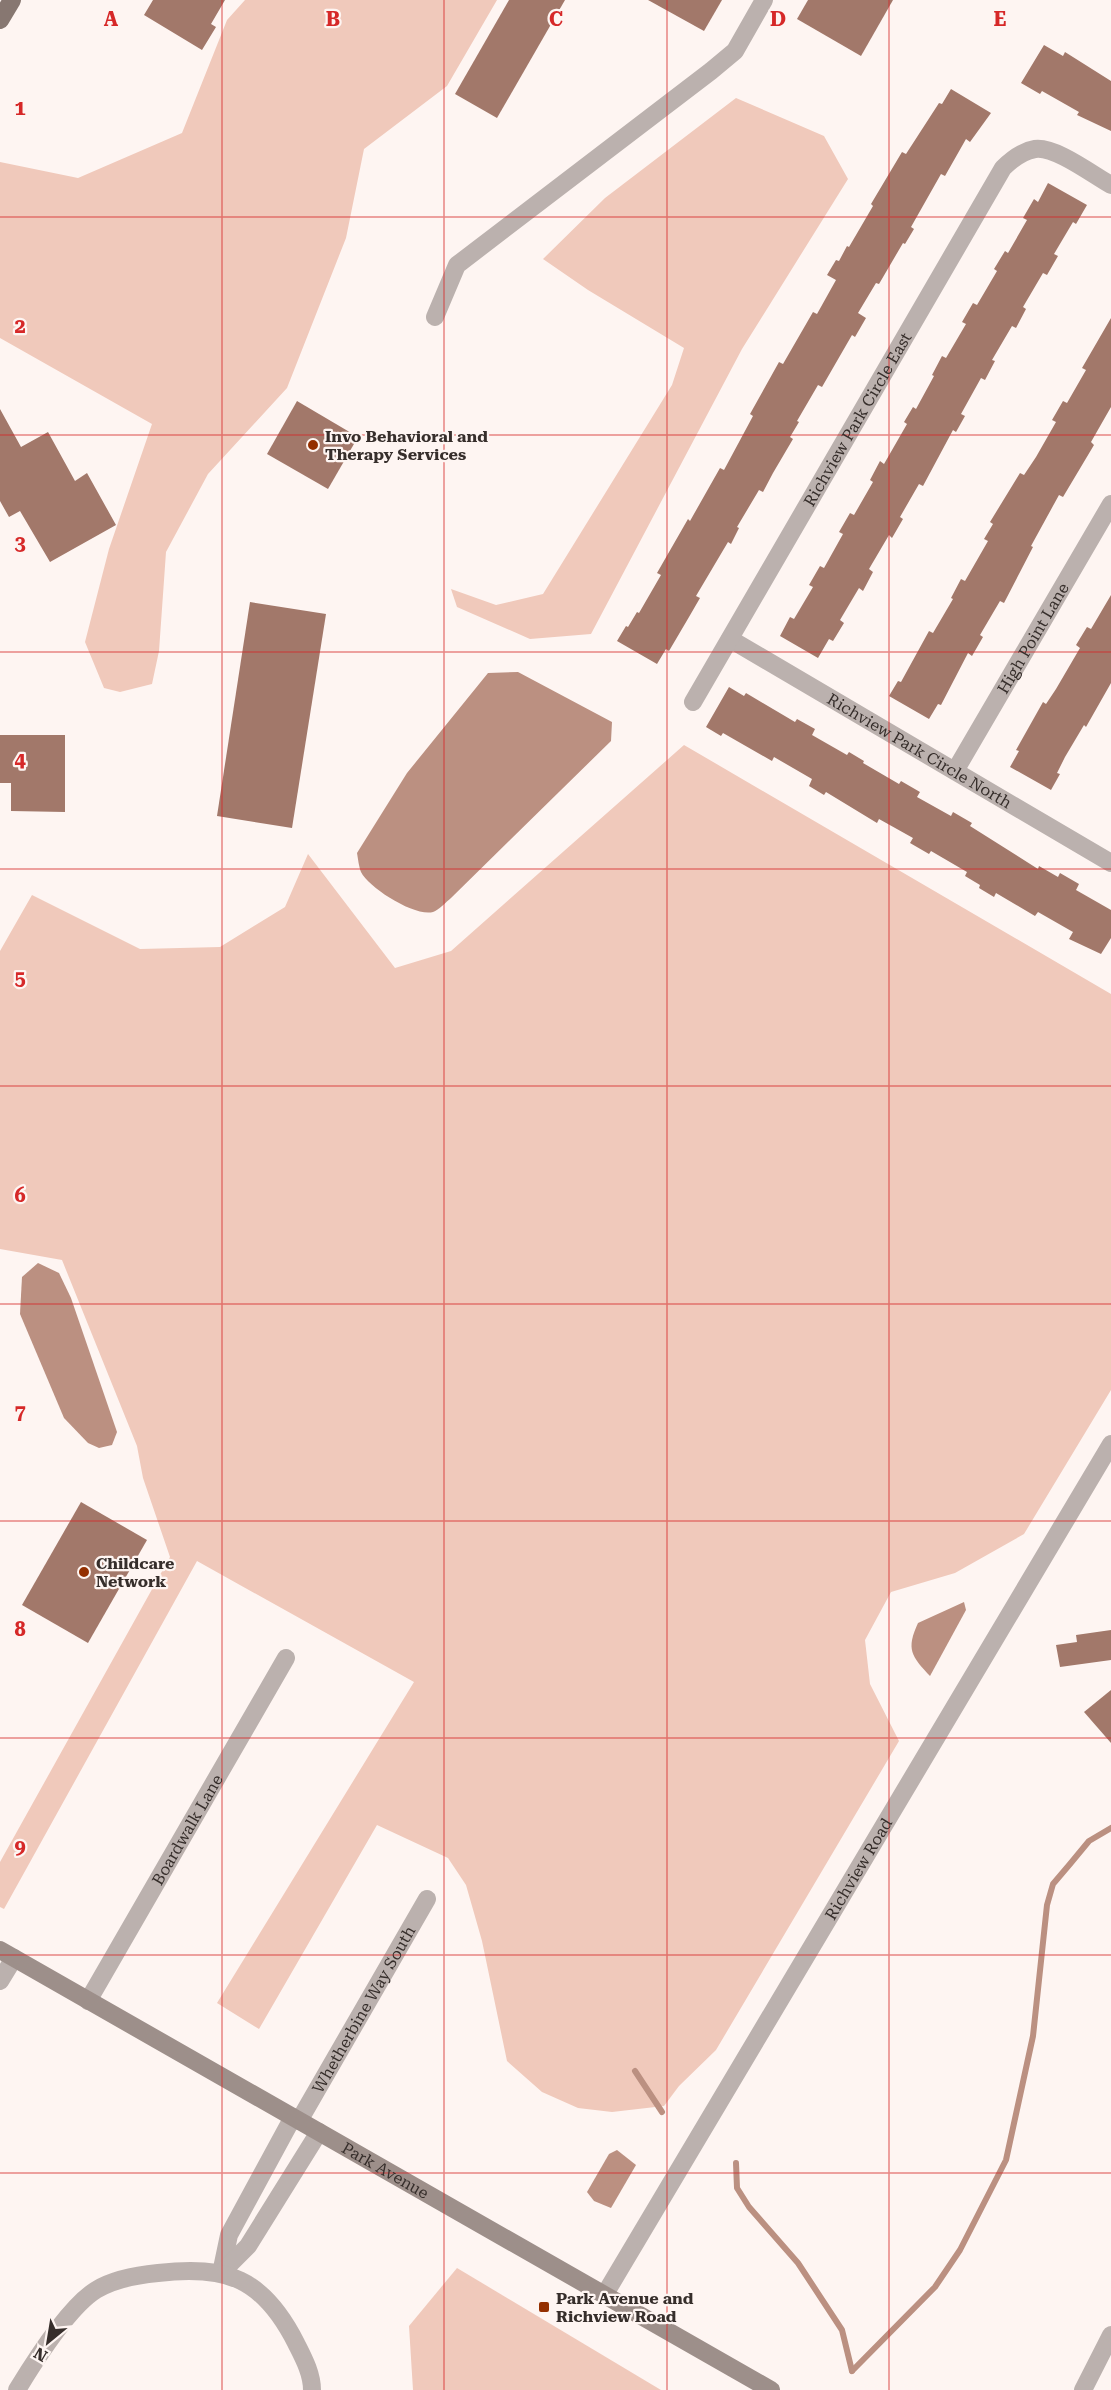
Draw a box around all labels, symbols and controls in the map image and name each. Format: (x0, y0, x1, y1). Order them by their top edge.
text: A (104, 7, 119, 31)
text: B (326, 7, 340, 31)
text: C (549, 7, 563, 31)
text: D (770, 7, 786, 31)
text: E (994, 7, 1007, 31)
text: 1 (14, 96, 26, 120)
text: 2 (14, 314, 26, 338)
street label: Richview Park Circle East (799, 329, 915, 509)
place label: Invo Behavioral and Therapy Services (325, 427, 488, 464)
marker: Invo Behavioral and Therapy Services (306, 438, 320, 452)
text: 3 (14, 531, 26, 555)
street label: High Point Lane (993, 579, 1073, 697)
street label: Richview Park Circle North (824, 689, 1015, 812)
text: 4 (14, 748, 26, 772)
text: 5 (14, 966, 26, 990)
text: 6 (14, 1183, 26, 1207)
text: 7 (14, 1400, 26, 1424)
place label: Childcare Network (96, 1554, 174, 1591)
marker: Childcare Network (77, 1565, 91, 1579)
text: 8 (14, 1617, 26, 1641)
street label: Boardwalk Lane (148, 1771, 226, 1888)
street label: Richview Road (821, 1814, 896, 1923)
text: 9 (14, 1835, 26, 1859)
street label: Whetherbine Way South (308, 1922, 419, 2096)
street label: Park Avenue (339, 2138, 433, 2202)
place label: Park Avenue and Richview Road (556, 2289, 694, 2326)
marker: Park Avenue and Richview Road (537, 2300, 551, 2314)
north arrow (18, 2312, 78, 2372)
text: N (31, 2343, 51, 2366)

